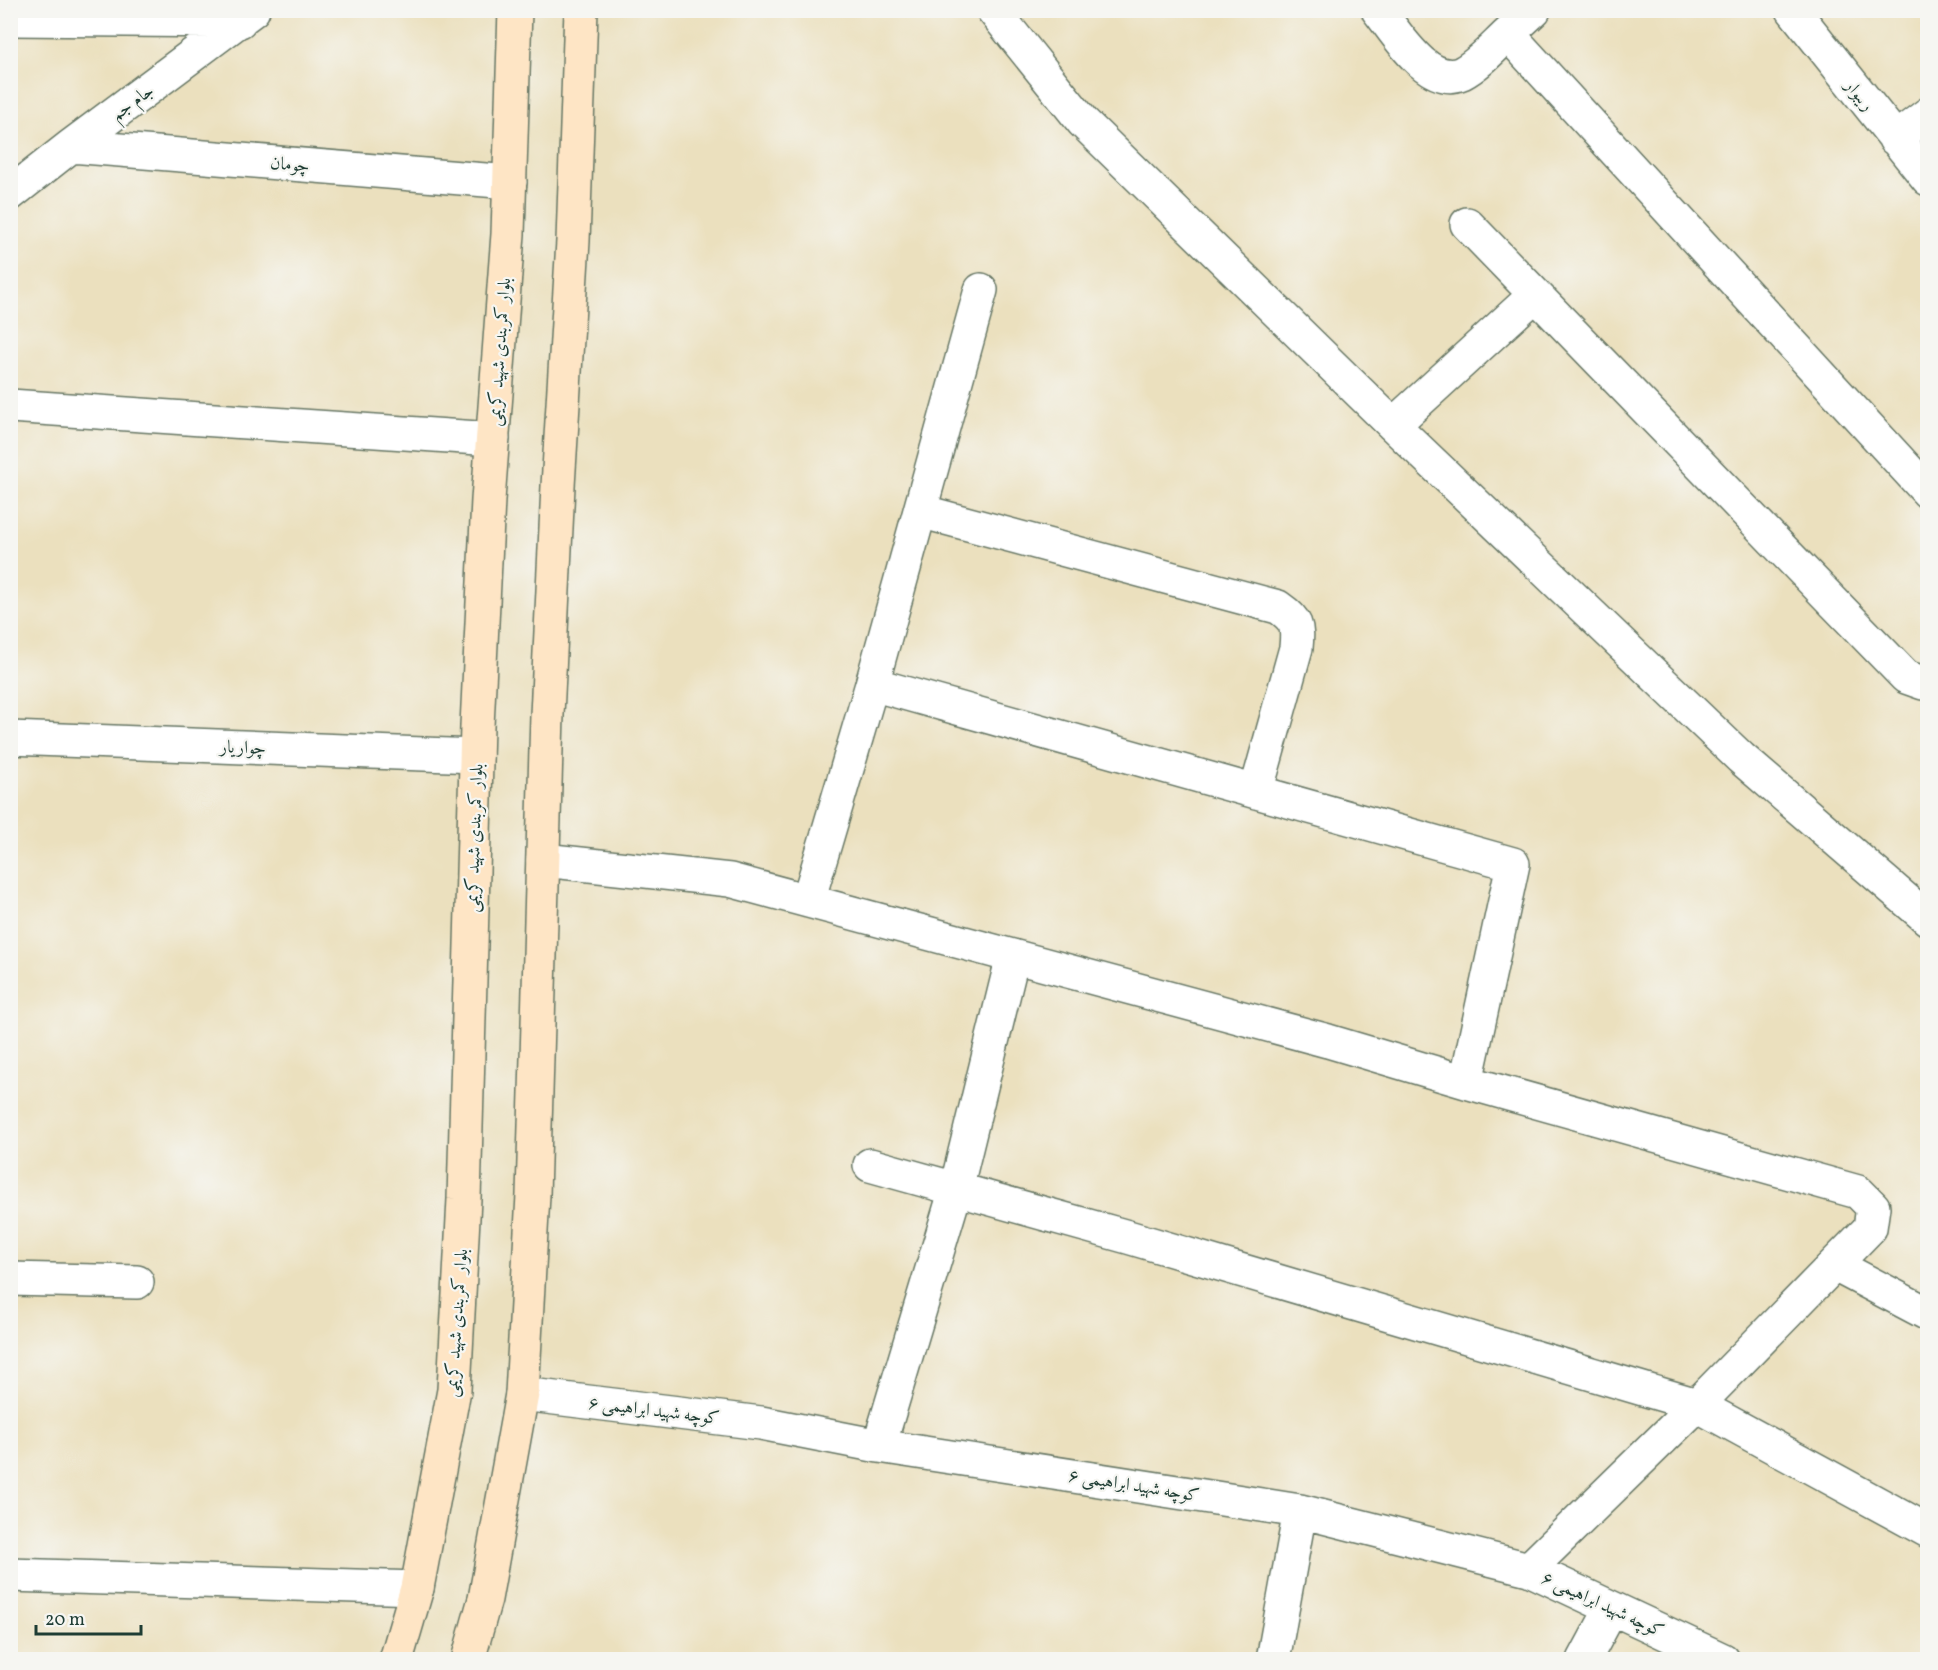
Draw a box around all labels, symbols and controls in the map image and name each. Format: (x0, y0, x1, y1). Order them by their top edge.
street label: ریبوار (1837, 73, 1879, 117)
street label: جام جم (106, 79, 161, 130)
street label: چومان (269, 151, 311, 180)
street label: بلوار کمربندی شهید کریمی (483, 277, 518, 427)
street label: چواریار (218, 735, 266, 762)
street label: بلوار کمربندی شهید کریمی (460, 763, 491, 913)
street label: بلوار کمربندی شهید کریمی (440, 1248, 475, 1398)
street label: کوچه شهید ابراهیمی ۶ (587, 1391, 721, 1432)
street label: کوچه شهید ابراهیمی ۶ (1067, 1464, 1201, 1509)
street label: کوچه شهید ابراهیمی ۶ (1537, 1566, 1668, 1645)
scale bar (36, 1598, 141, 1636)
text: 20 m (45, 1608, 85, 1633)

